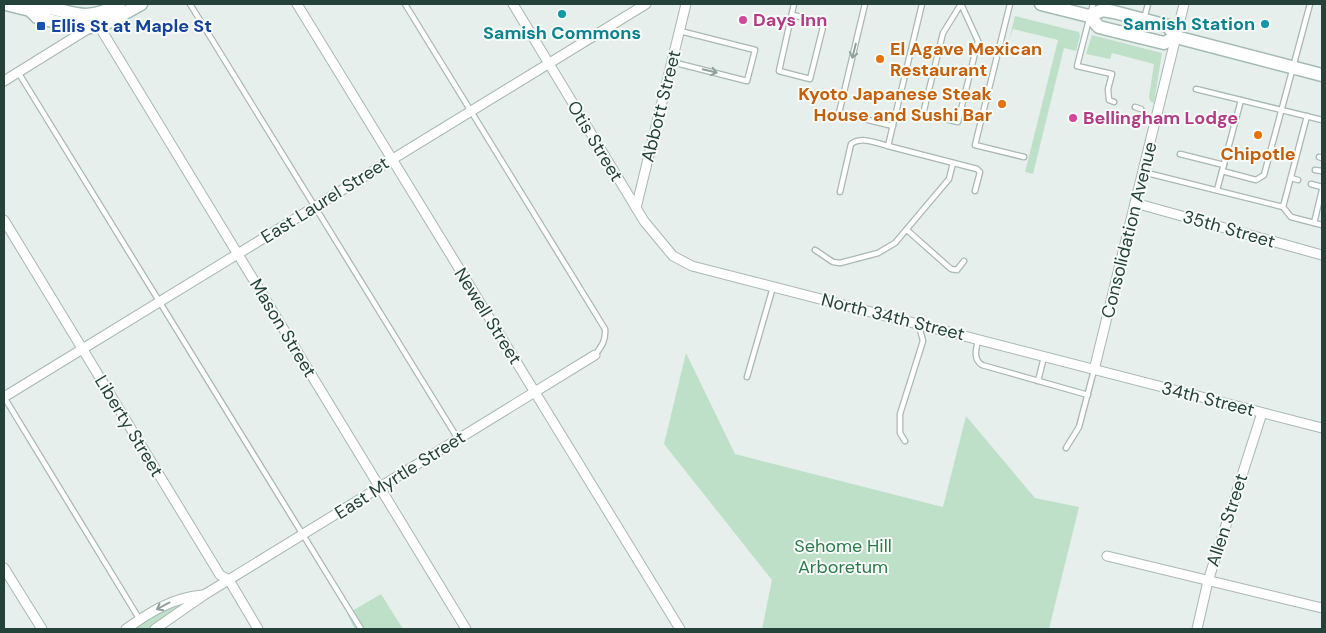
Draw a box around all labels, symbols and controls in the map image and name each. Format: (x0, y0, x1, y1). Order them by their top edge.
marker: Samish Commons (556, 8, 568, 20)
place label: Days Inn (753, 8, 827, 32)
place label: Samish Station (1123, 12, 1255, 36)
place label: Ellis St at Maple St (51, 14, 212, 38)
marker: Days Inn (737, 14, 749, 26)
marker: Samish Station (1259, 18, 1271, 30)
marker: Ellis St at Maple St (35, 20, 47, 32)
place label: Samish Commons (483, 21, 641, 45)
place label: El Agave Mexican Restaurant (890, 37, 1042, 82)
one-way arrow (849, 43, 858, 59)
street label: Abbott Street (635, 47, 687, 165)
marker: El Agave Mexican Restaurant (874, 53, 886, 65)
one-way arrow (701, 67, 717, 77)
place label: Kyoto Japanese Steak House and Sushi Bar (798, 82, 993, 127)
street label: Otis Street (561, 96, 629, 186)
marker: Kyoto Japanese Steak House and Sushi Bar (996, 98, 1008, 110)
place label: Bellingham Lodge (1083, 106, 1238, 130)
marker: Bellingham Lodge (1067, 112, 1079, 124)
marker: Chipotle (1252, 129, 1264, 141)
street label: Consolidation Avenue (1095, 139, 1163, 321)
place label: Chipotle (1220, 142, 1296, 166)
street label: East Laurel Street (257, 151, 393, 249)
street label: 35th Street (1180, 204, 1278, 254)
street label: Newell Street (449, 263, 527, 369)
street label: Mason Street (244, 274, 322, 382)
street label: North 34th Street (819, 288, 967, 346)
street label: Liberty Street (89, 371, 169, 481)
street label: 34th Street (1159, 376, 1257, 422)
street label: East Myrtle Street (330, 425, 470, 525)
street label: Allen Street (1201, 470, 1253, 570)
park label: Sehome Hill Arboretum (794, 534, 892, 579)
one-way arrow (155, 601, 170, 611)

